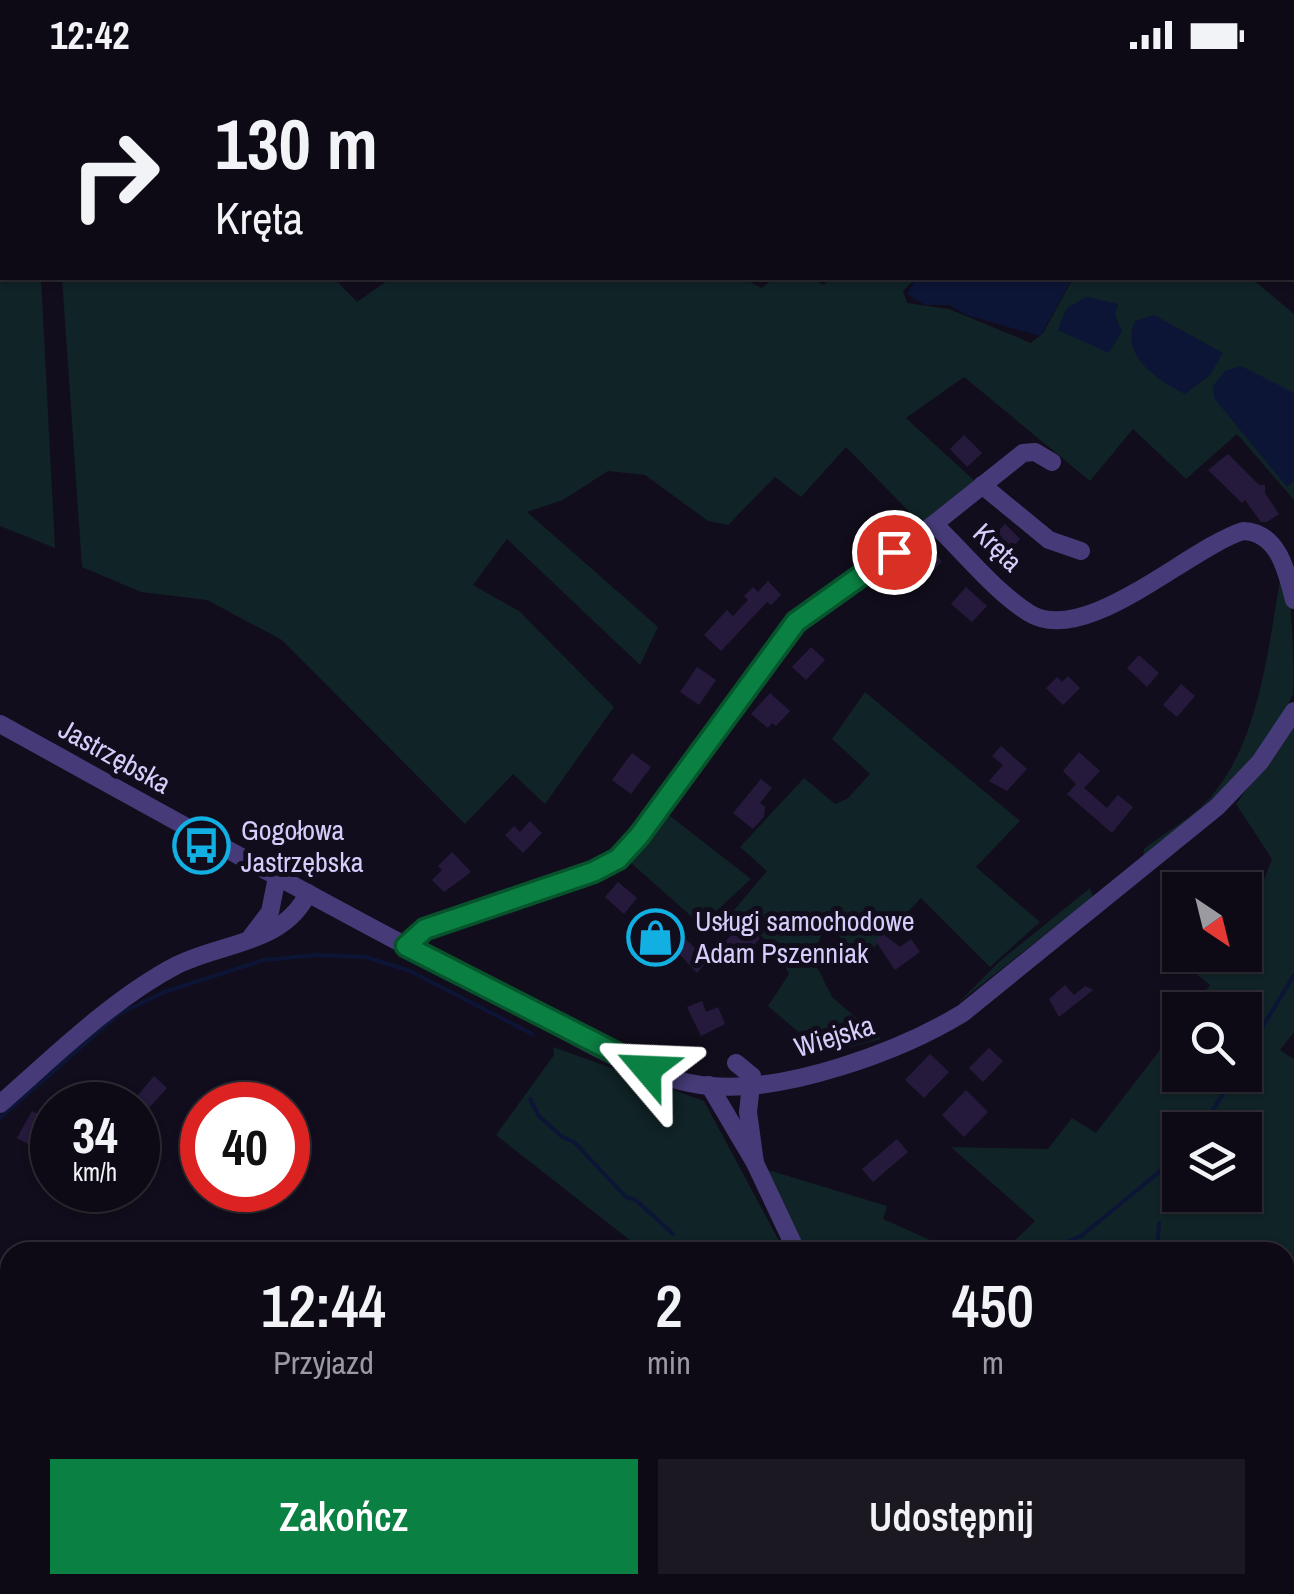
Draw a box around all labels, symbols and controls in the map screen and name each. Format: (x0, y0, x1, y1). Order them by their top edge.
text: 12:42 (50, 10, 130, 61)
text: 130 m (215, 97, 378, 191)
icon: right (50, 110, 180, 240)
text: Kręta (215, 187, 303, 248)
pin (852, 510, 937, 595)
street label: Kręta (965, 514, 1031, 580)
icon: arrive (867, 525, 922, 580)
street label: Jastrzębska (52, 710, 178, 802)
place label: Gogołowa Jastrzębska (241, 811, 364, 881)
bus stop icon: Gogołowa Jastrzębska (172, 816, 232, 876)
north arrow (1162, 872, 1262, 972)
map controls (1162, 872, 1262, 1212)
place label: Usługi samochodowe Adam Pszenniak (694, 902, 915, 972)
shop icon: Usługi samochodowe Adam Pszenniak (626, 907, 686, 967)
button: search (1162, 992, 1262, 1092)
street label: Wiejska (789, 1006, 879, 1066)
position arrow (595, 1017, 699, 1121)
speed limit sign: 40 (180, 1082, 310, 1212)
text: 34 (72, 1101, 118, 1169)
button: layers (1162, 1112, 1262, 1212)
text: km/h (73, 1155, 117, 1189)
text: 12:44 (261, 1265, 386, 1346)
text: 2 (655, 1265, 683, 1346)
text: 450 (952, 1265, 1034, 1346)
text: Przyjazd (273, 1341, 374, 1384)
text: min (647, 1341, 691, 1384)
text: m (982, 1341, 1004, 1384)
button: Zakończ (50, 1459, 638, 1574)
button: Udostępnij (658, 1459, 1245, 1574)

